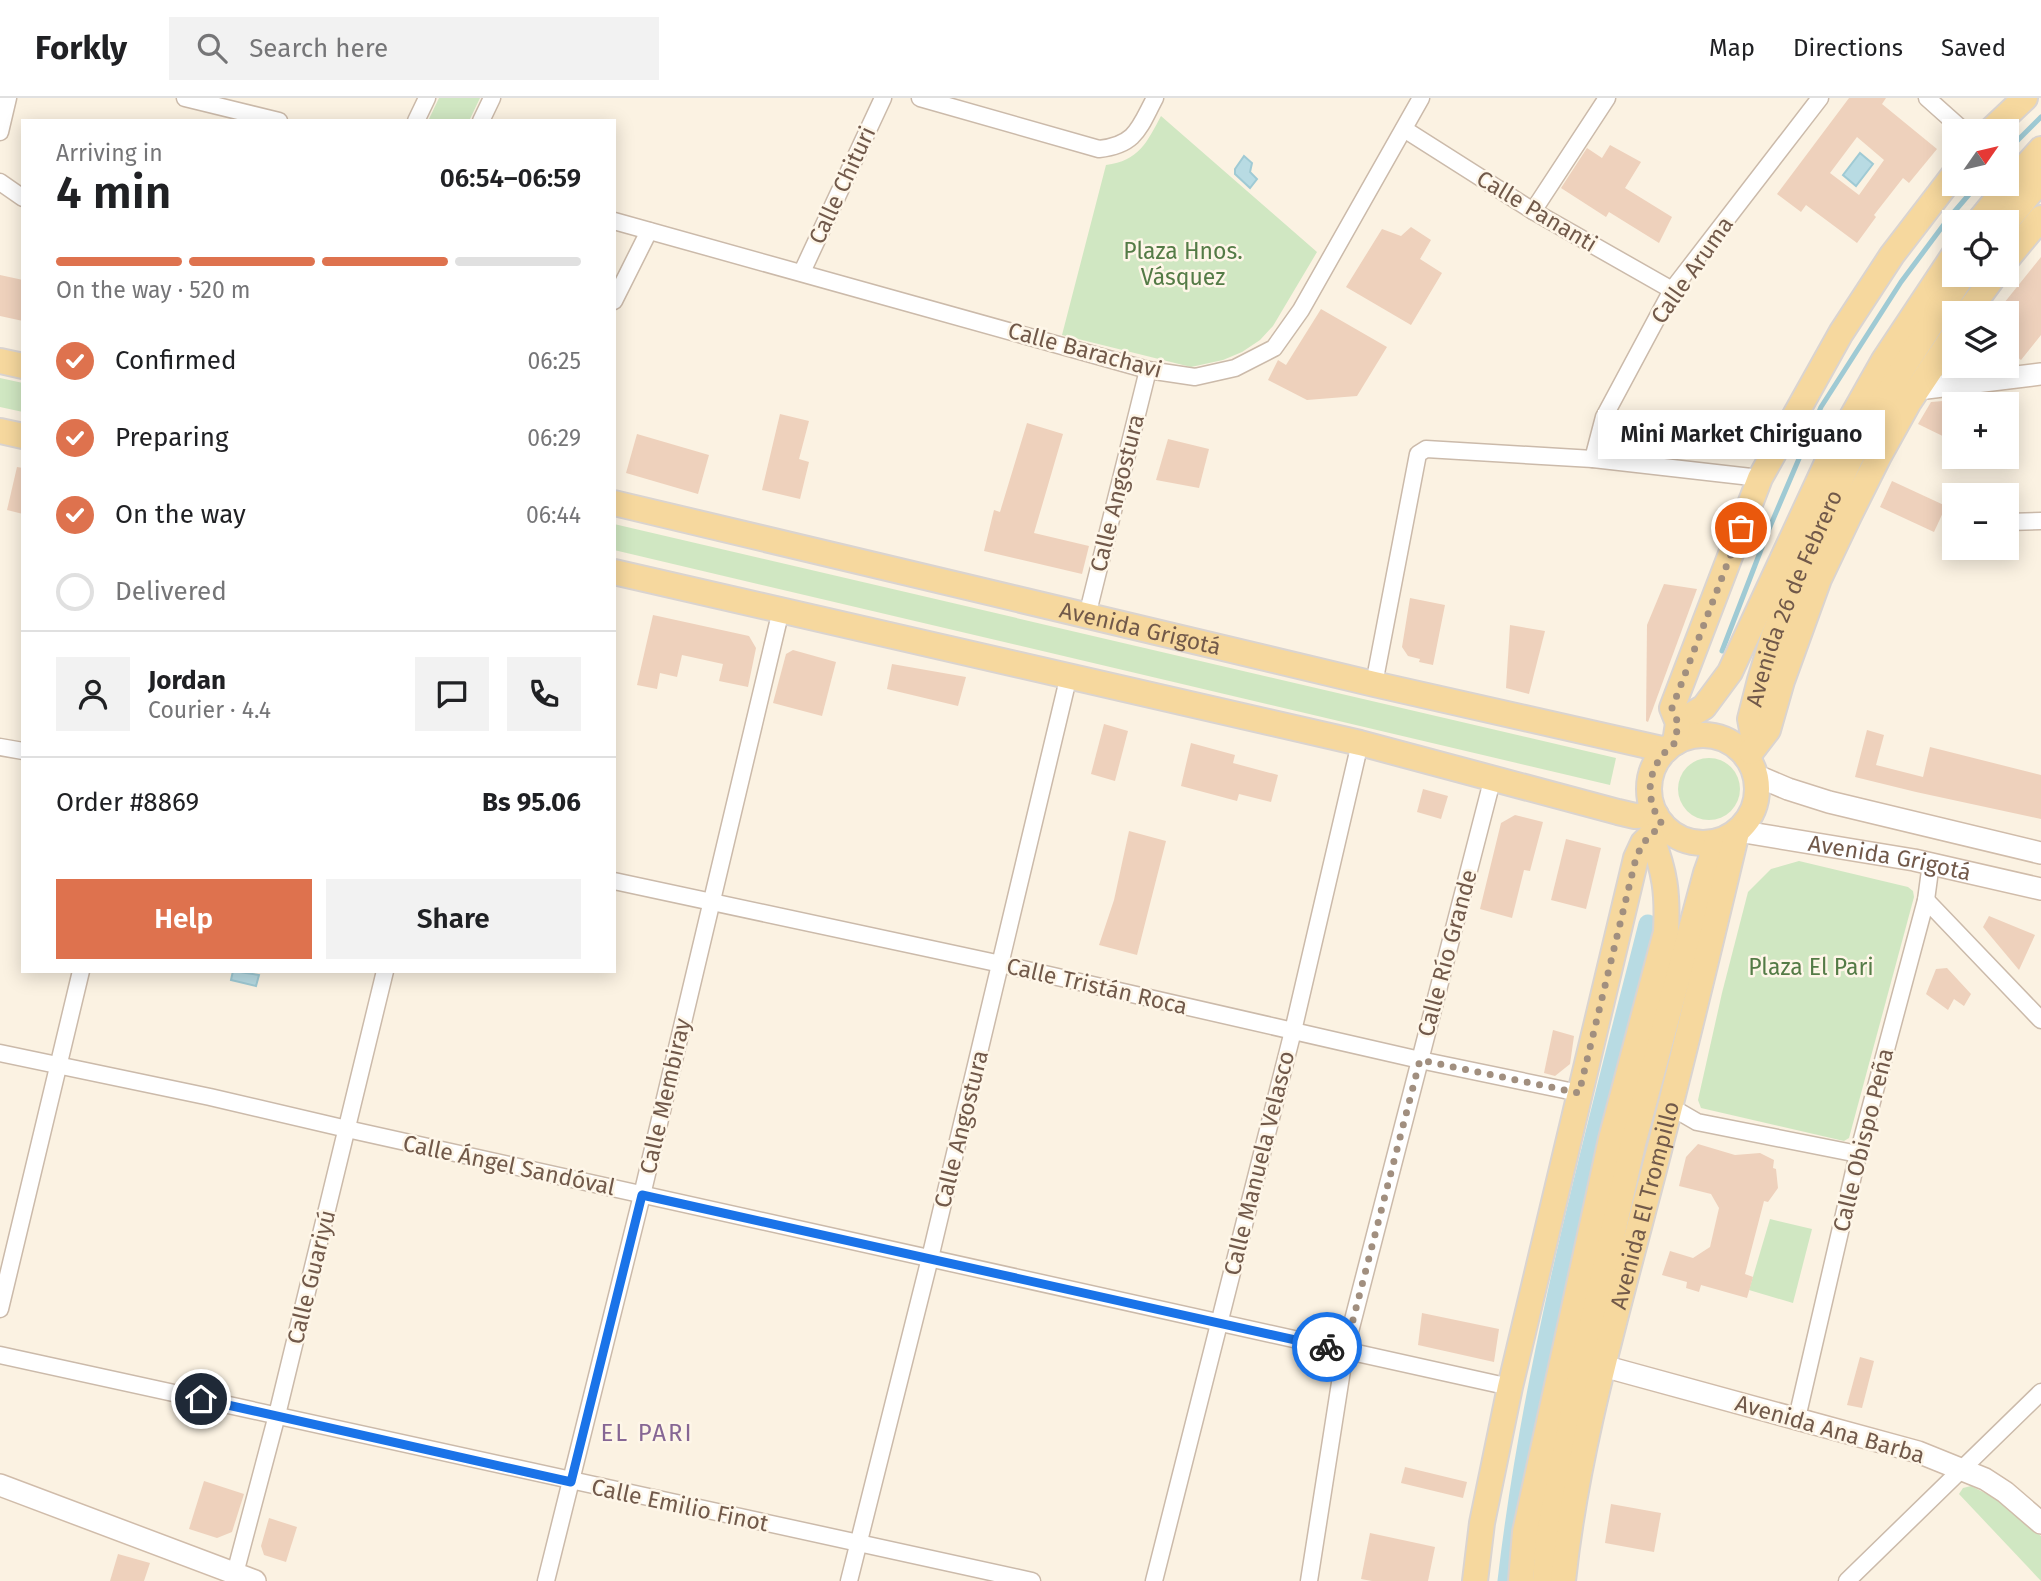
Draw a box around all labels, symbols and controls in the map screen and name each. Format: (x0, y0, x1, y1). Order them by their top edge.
search box (169, 17, 659, 80)
text: Forkly (35, 28, 127, 68)
icon: search (193, 29, 231, 67)
text: Search here (249, 33, 388, 64)
text: Map (1709, 34, 1755, 62)
text: Directions (1793, 34, 1903, 62)
text: Saved (1941, 34, 2006, 62)
north arrow (1942, 119, 2020, 196)
map controls (1942, 119, 2019, 560)
street label: Calle Chituri (803, 122, 881, 248)
text: Arriving in (56, 139, 163, 167)
text: 06:54–06:59 (440, 163, 581, 194)
street label: Calle Pananti (1472, 164, 1602, 258)
text: 4 min (56, 165, 171, 220)
button: locate (1942, 210, 2019, 287)
street label: Calle Aruma (1645, 211, 1739, 329)
park label: Plaza Hnos. Vásquez (1123, 237, 1243, 291)
text: On the way · 520 m (56, 276, 251, 304)
button: layers (1942, 301, 2019, 378)
street label: Calle Barachavi (1005, 316, 1165, 384)
icon: check (56, 342, 94, 380)
text: Confirmed (115, 345, 236, 376)
text: 06:25 (527, 347, 581, 375)
button: + (1942, 392, 2019, 469)
callout: Mini Market Chiriguano (1598, 409, 1884, 458)
street label: Calle Angostura (1084, 411, 1150, 575)
icon: check (56, 419, 94, 457)
text: Mini Market Chiriguano (1620, 420, 1863, 448)
text: Preparing (115, 422, 228, 453)
text: 06:29 (527, 424, 581, 452)
button: − (1942, 483, 2019, 560)
street label: Avenida 26 de Febrero (1740, 485, 1848, 710)
icon: check (56, 496, 94, 534)
pin (1711, 498, 1771, 558)
text: On the way (115, 499, 246, 530)
text: 06:44 (526, 501, 581, 529)
icon: bag (1722, 509, 1760, 547)
text: Delivered (115, 576, 227, 607)
street label: Avenida Grigotá (1057, 596, 1224, 661)
button: person (56, 657, 130, 731)
button: chat (415, 657, 489, 731)
button: phone (507, 657, 581, 731)
text: Jordan (148, 665, 226, 696)
text: Courier · 4.4 (148, 696, 271, 724)
text: Order #8869 (56, 787, 199, 818)
text: Bs 95.06 (482, 787, 581, 818)
street label: Avenida Grigotá (1806, 829, 1974, 887)
street label: Calle Río Grande (1411, 866, 1483, 1040)
button: Help (56, 879, 312, 959)
button: Share (326, 879, 581, 959)
street label: Calle Tristán Roca (1004, 952, 1190, 1020)
park label: Plaza El Pari (1748, 953, 1874, 981)
street label: Calle Membiray (633, 1015, 697, 1177)
street label: Calle Obispo Peña (1827, 1045, 1899, 1235)
street label: Calle Angostura (928, 1047, 994, 1211)
street label: Calle Manuela Velasco (1218, 1048, 1300, 1278)
street label: Avenida El Trompillo (1604, 1098, 1685, 1312)
street label: Calle Ángel Sandóval (400, 1128, 618, 1201)
street label: Calle Guariyú (281, 1207, 341, 1347)
courier (1292, 1312, 1362, 1382)
icon: bike (1308, 1328, 1346, 1366)
pin (171, 1369, 231, 1429)
icon: home (182, 1380, 220, 1418)
street label: Avenida Ana Barba (1732, 1389, 1928, 1469)
district label: EL PARI (600, 1419, 694, 1447)
street label: Calle Emilio Finot (589, 1473, 772, 1538)

